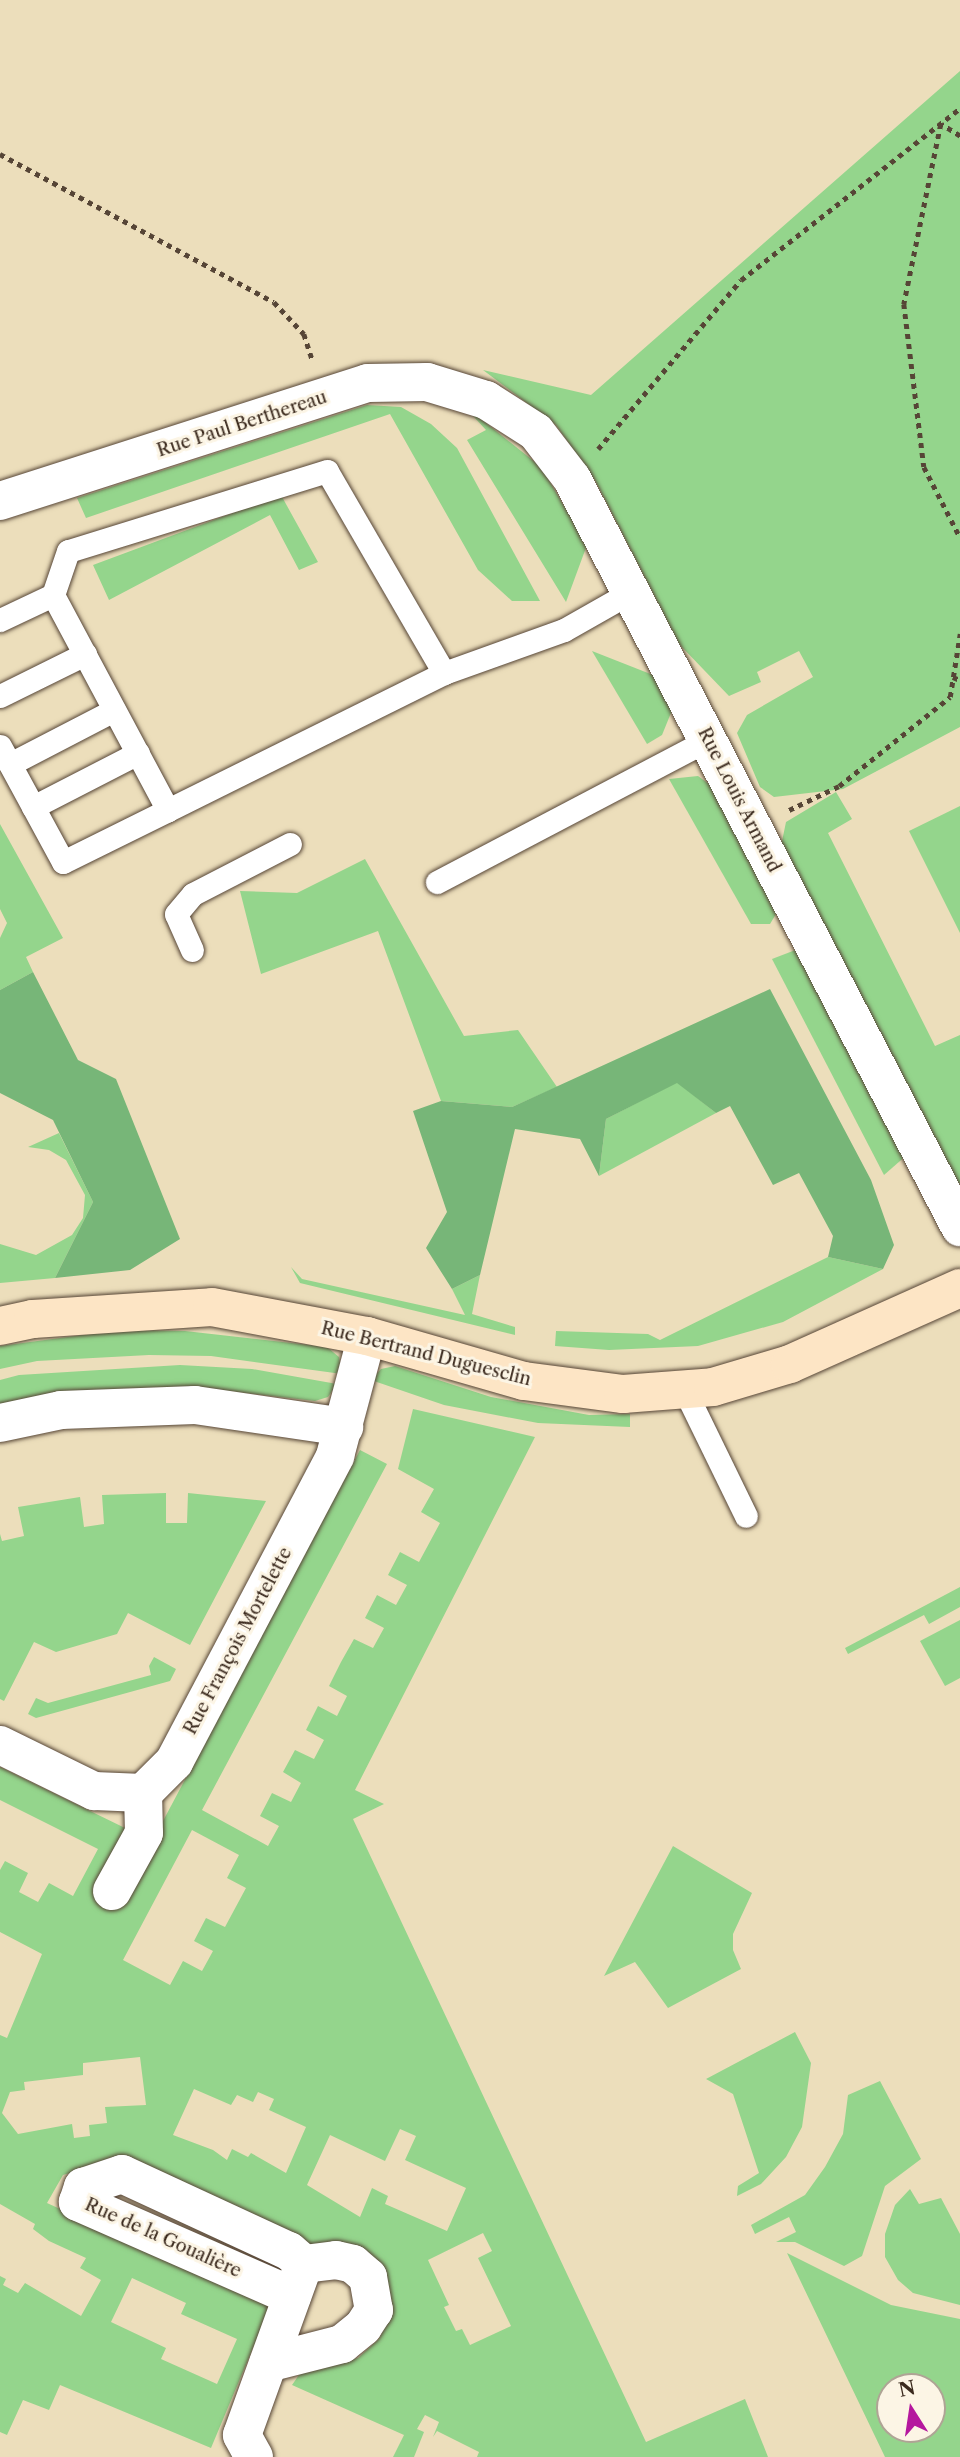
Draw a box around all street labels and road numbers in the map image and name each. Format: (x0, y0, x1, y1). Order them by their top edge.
street label: Rue Paul Berthereau (154, 386, 330, 462)
street label: Rue Louis Armand (693, 724, 785, 876)
street label: Rue Bertrand Duguesclin (319, 1317, 533, 1391)
street label: Rue François Mortelette (179, 1544, 297, 1738)
street label: Rue de la Goualière (81, 2194, 245, 2282)

